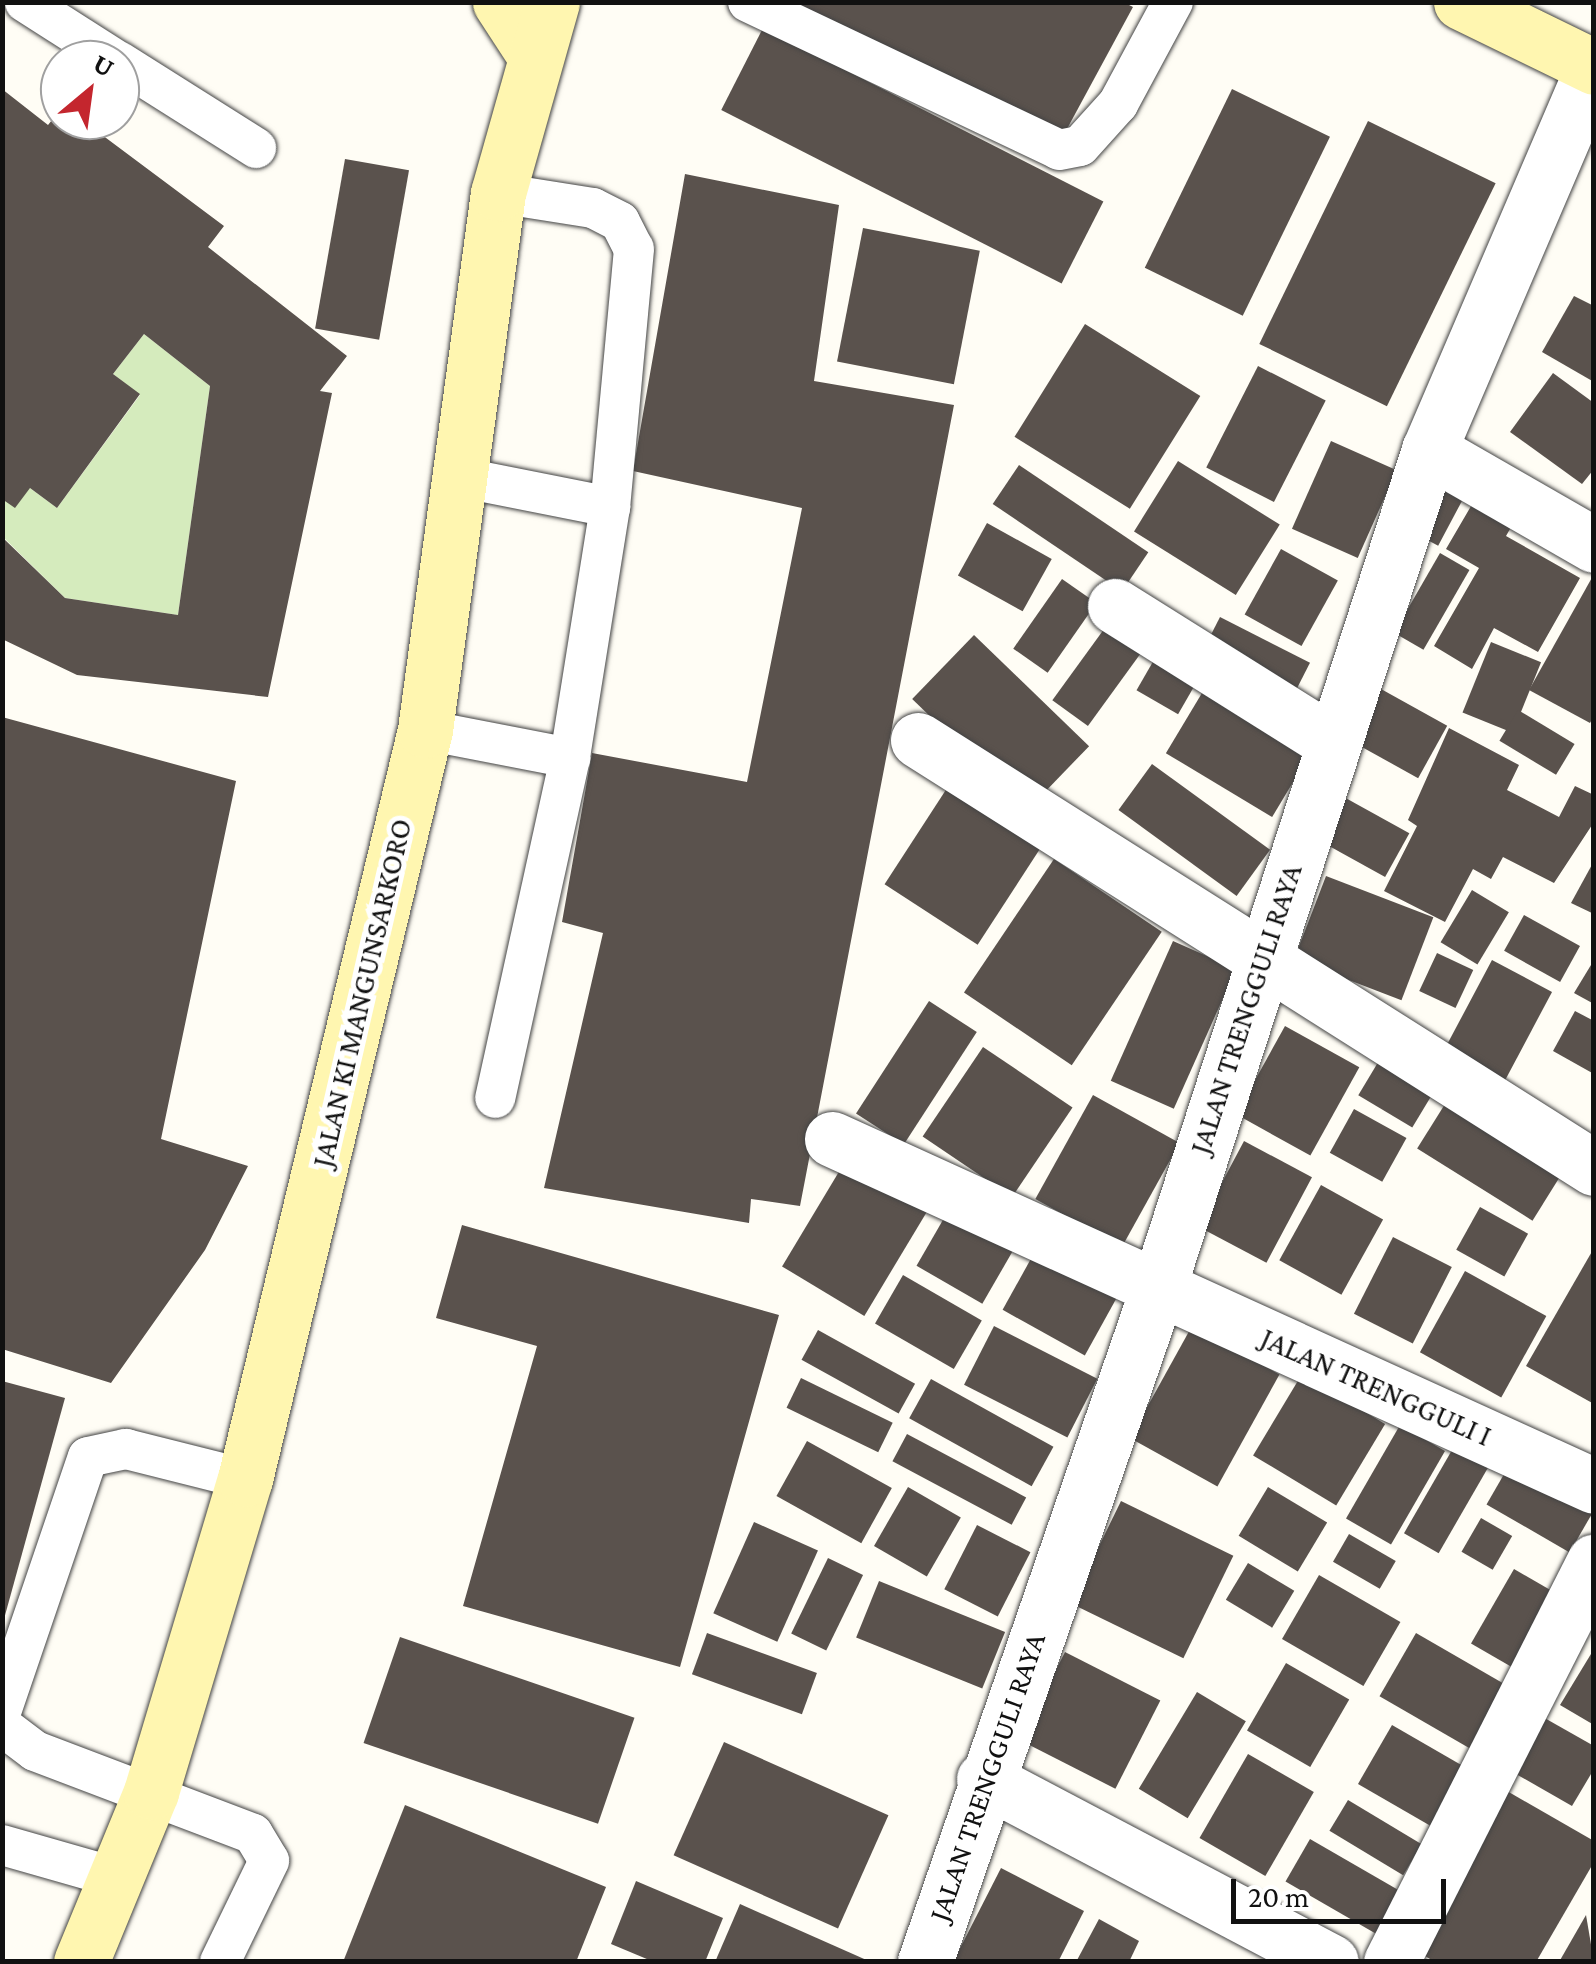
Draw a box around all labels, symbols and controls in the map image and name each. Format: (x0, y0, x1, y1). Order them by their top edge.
north arrow (40, 40, 140, 140)
text: U (88, 47, 120, 83)
street label: JALAN KI MANGUNSARKORO (304, 815, 420, 1171)
street label: JALAN TRENGGULI RAYA (1182, 860, 1310, 1158)
street label: JALAN TRENGGULI I (1255, 1320, 1497, 1454)
street label: JALAN TRENGGULI RAYA (921, 1628, 1053, 1926)
scale bar (1236, 1859, 1451, 1921)
text: 20 m (1248, 1880, 1309, 1913)

